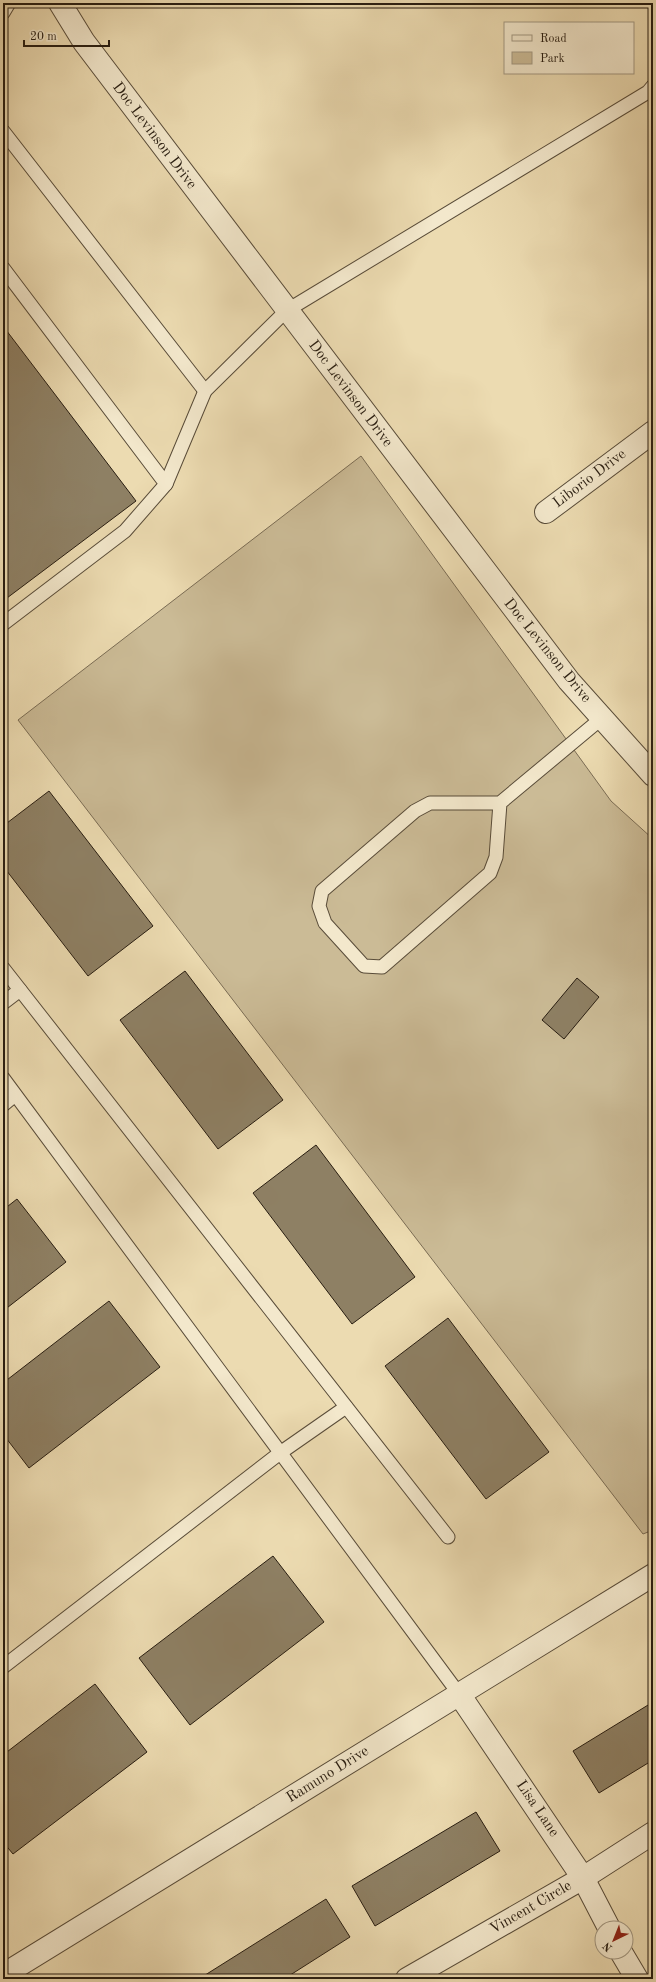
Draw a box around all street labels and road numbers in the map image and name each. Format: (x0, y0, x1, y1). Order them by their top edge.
street label: Doc Levinson Drive (109, 80, 199, 192)
street label: Doc Levinson Drive (305, 338, 395, 450)
street label: Liborio Drive (551, 447, 629, 511)
street label: Doc Levinson Drive (501, 596, 594, 706)
street label: Ramuno Drive (284, 1744, 372, 1806)
street label: Lisa Lane (513, 1778, 561, 1840)
street label: Vincent Circle (487, 1879, 575, 1937)

